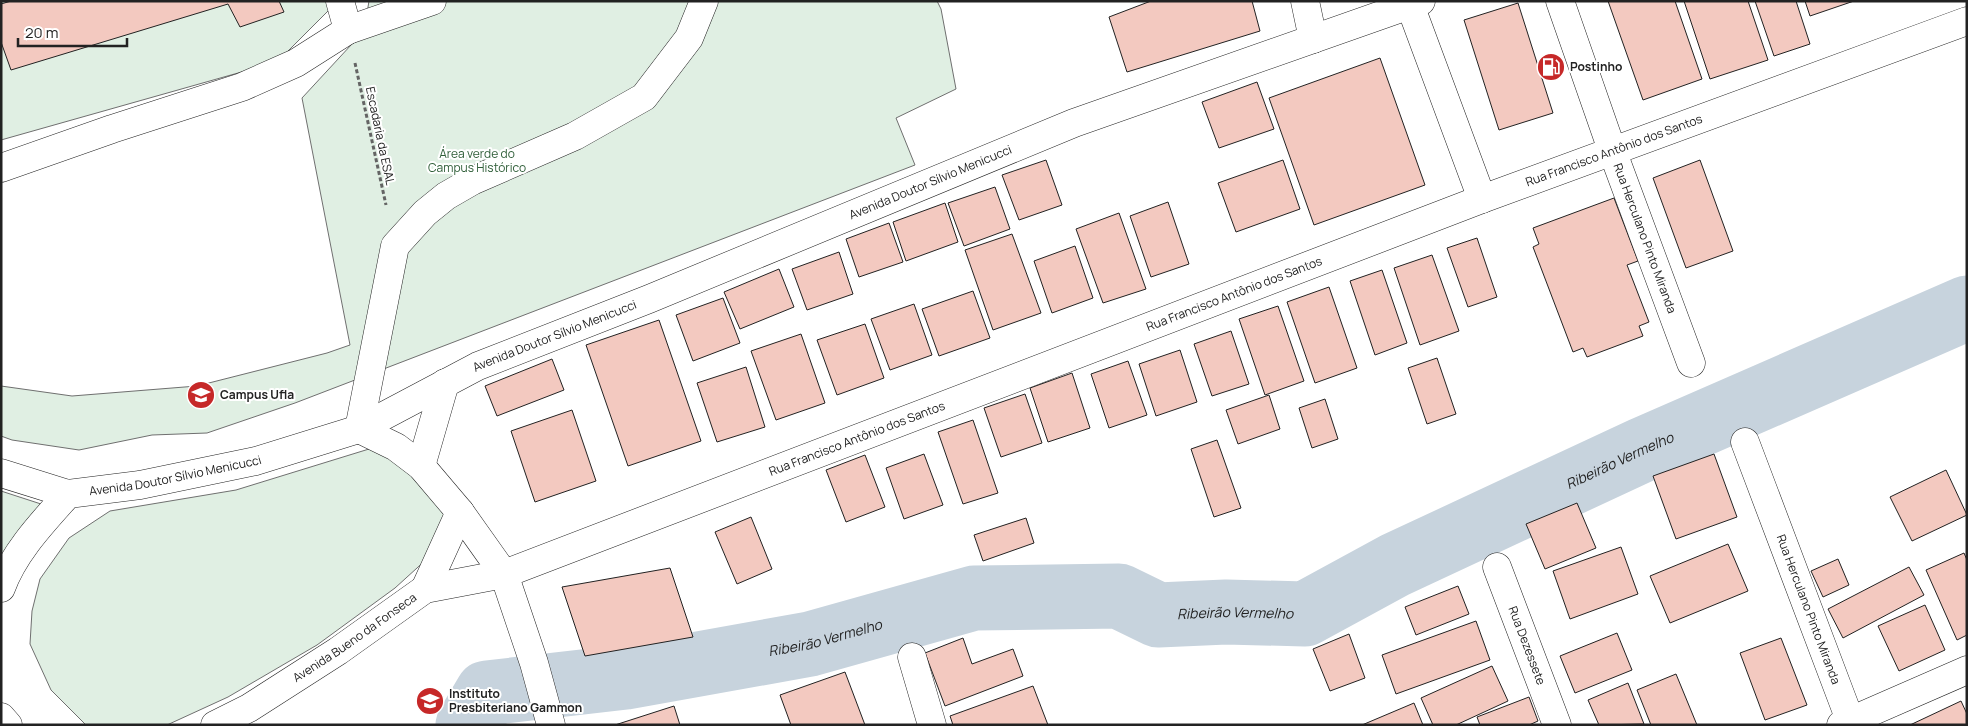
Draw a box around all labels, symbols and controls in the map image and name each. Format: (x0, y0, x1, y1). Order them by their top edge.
scale bar (18, 15, 126, 47)
text: 20 m (25, 22, 58, 43)
fuel station icon: Postinho (1536, 52, 1566, 82)
place label: Postinho (1570, 58, 1622, 75)
street label: Escadaria da ESAL (362, 85, 399, 187)
street label: Rua Francisco Antônio dos Santos (1523, 110, 1705, 190)
street label: Avenida Doutor Sílvio Menicucci (846, 141, 1014, 223)
park label: Área verde do Campus Histórico (428, 145, 526, 176)
street label: Rua Herculano Pinto Miranda (1610, 161, 1681, 316)
street label: Rua Francisco Antônio dos Santos (1144, 252, 1324, 335)
street label: Avenida Doutor Sílvio Menicucci (469, 296, 639, 375)
school or university icon: Campus Ufla (186, 380, 216, 410)
place label: Campus Ufla (220, 386, 294, 403)
street label: Rua Francisco Antônio dos Santos (766, 397, 947, 480)
water label: Ribeirão Vermelho (1563, 427, 1677, 493)
street label: Avenida Doutor Sílvio Menicucci (88, 451, 263, 499)
street label: Rua Herculano Pinto Miranda (1773, 532, 1845, 687)
street label: Avenida Bueno da Fonseca (289, 589, 420, 686)
water label: Ribeirão Vermelho (1177, 602, 1294, 623)
street label: Rua Dezessete (1505, 604, 1550, 687)
water label: Ribeirão Vermelho (767, 614, 884, 660)
place label: Instituto Presbiteriano Gammon (449, 685, 582, 716)
school or university icon: Instituto Presbiteriano Gammon (415, 686, 445, 716)

